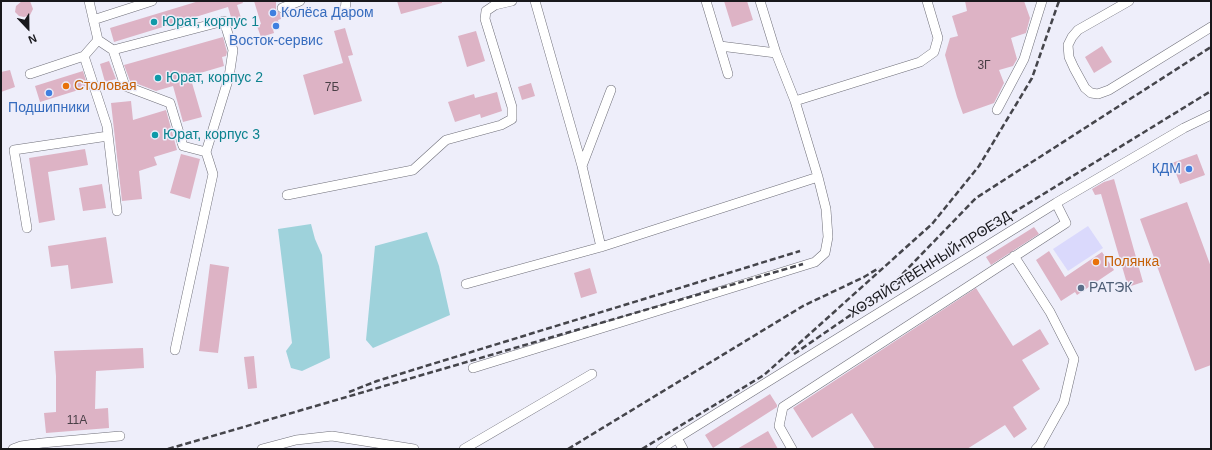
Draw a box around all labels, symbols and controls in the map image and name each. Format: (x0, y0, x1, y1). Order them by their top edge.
place label: Колёса Даром (281, 5, 374, 21)
north arrow (8, 8, 48, 48)
marker: Колёса Даром (268, 8, 278, 18)
place label: Юрат, корпус 1 (162, 14, 259, 30)
marker: Юрат, корпус 1 (149, 17, 159, 27)
marker: Восток-сервис (271, 21, 281, 31)
text: N (27, 32, 38, 46)
place label: Восток-сервис (229, 33, 323, 49)
house number: 3Г (977, 59, 991, 73)
place label: Юрат, корпус 2 (166, 70, 263, 86)
marker: Юрат, корпус 2 (153, 73, 163, 83)
place label: Столовая (74, 78, 137, 94)
marker: Столовая (61, 81, 71, 91)
house number: 7Б (325, 81, 339, 95)
marker: Подшипники (44, 88, 54, 98)
place label: Подшипники (8, 100, 90, 116)
place label: Юрат, корпус 3 (163, 127, 260, 143)
marker: Юрат, корпус 3 (150, 130, 160, 140)
place label: КДМ (1152, 161, 1181, 177)
marker: КДМ (1184, 164, 1194, 174)
street label: ХОЗЯЙСТВЕННЫЙ ПРОЕЗД (846, 208, 1014, 322)
place label: Полянка (1104, 254, 1159, 270)
marker: Полянка (1091, 257, 1101, 267)
place label: РАТЭК (1089, 280, 1132, 296)
marker: РАТЭК (1076, 283, 1086, 293)
house number: 11А (67, 414, 87, 428)

